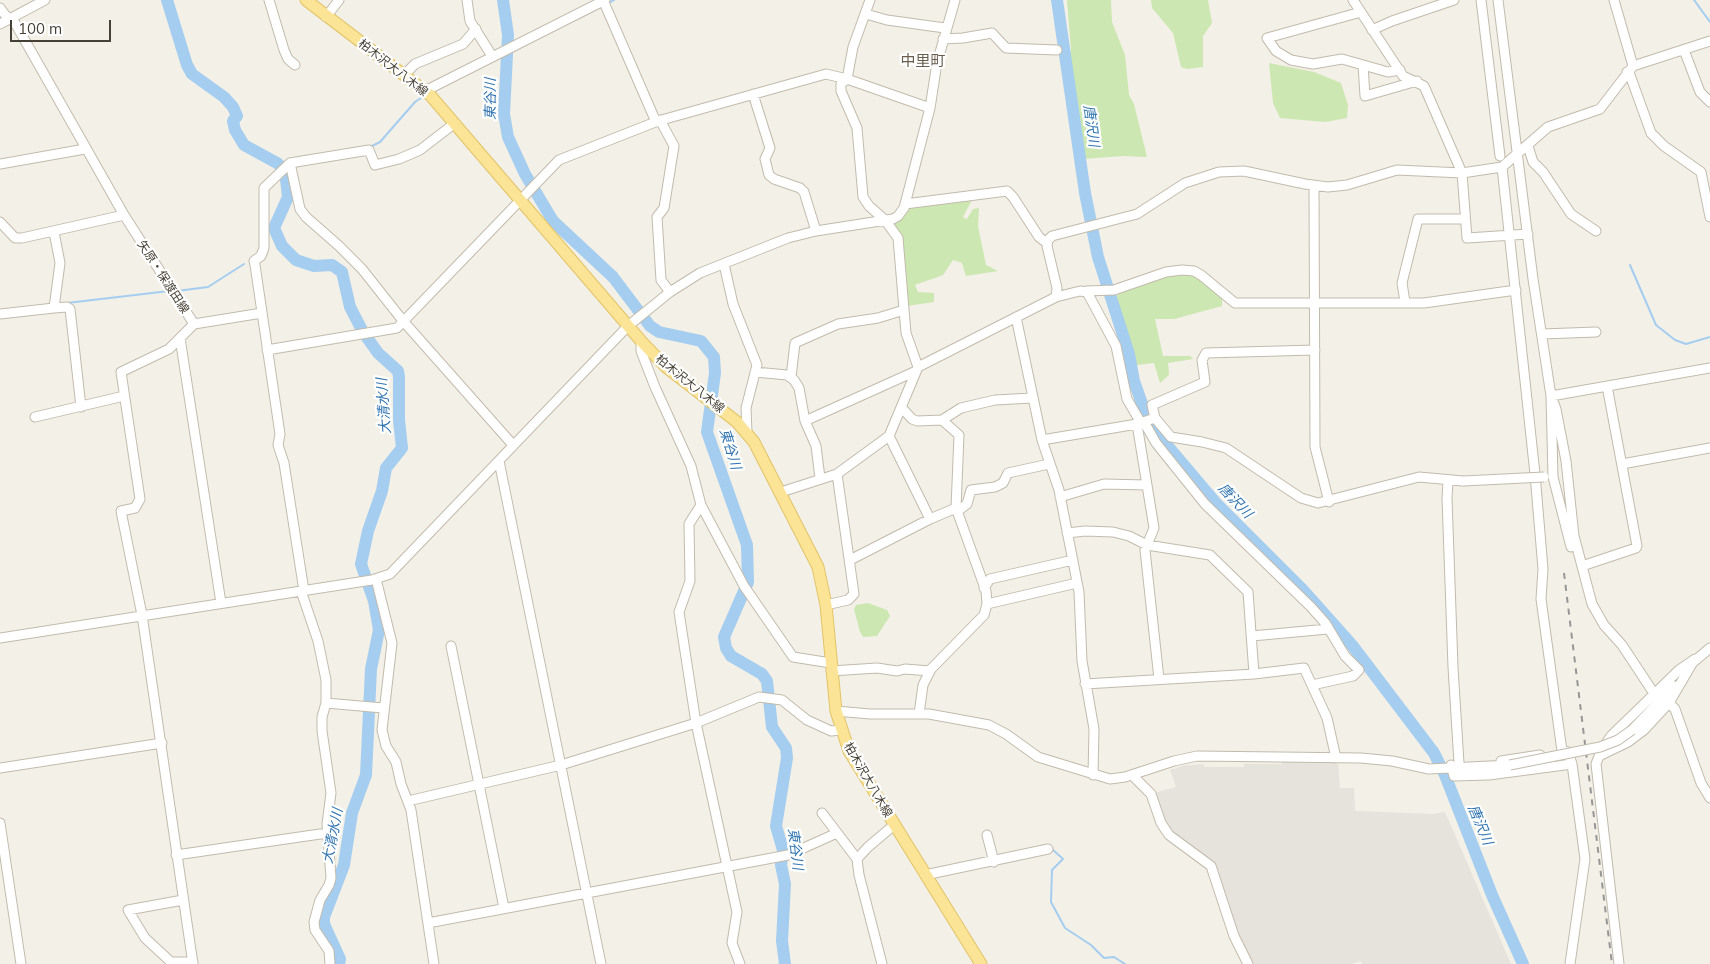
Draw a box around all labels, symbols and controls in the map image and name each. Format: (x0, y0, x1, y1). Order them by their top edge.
scale bar (12, 10, 114, 42)
text: 100 m (18, 19, 62, 38)
street label: 柏木沢大八木線 (355, 36, 431, 100)
district label: 中里町 (901, 52, 945, 70)
water label: 東谷川 (483, 78, 499, 120)
water label: 唐沢川 (1080, 104, 1102, 148)
street label: 矢原・保渡田線 (134, 238, 192, 316)
street label: 柏木沢大八木線 (653, 352, 727, 416)
water label: 大清水川 (374, 377, 394, 435)
water label: 東谷川 (716, 426, 744, 472)
water label: 唐沢川 (1214, 480, 1256, 522)
street label: 柏木沢大八木線 (841, 740, 895, 820)
water label: 唐沢川 (1464, 802, 1496, 848)
water label: 大清水川 (319, 807, 347, 865)
water label: 東谷川 (784, 827, 806, 871)

